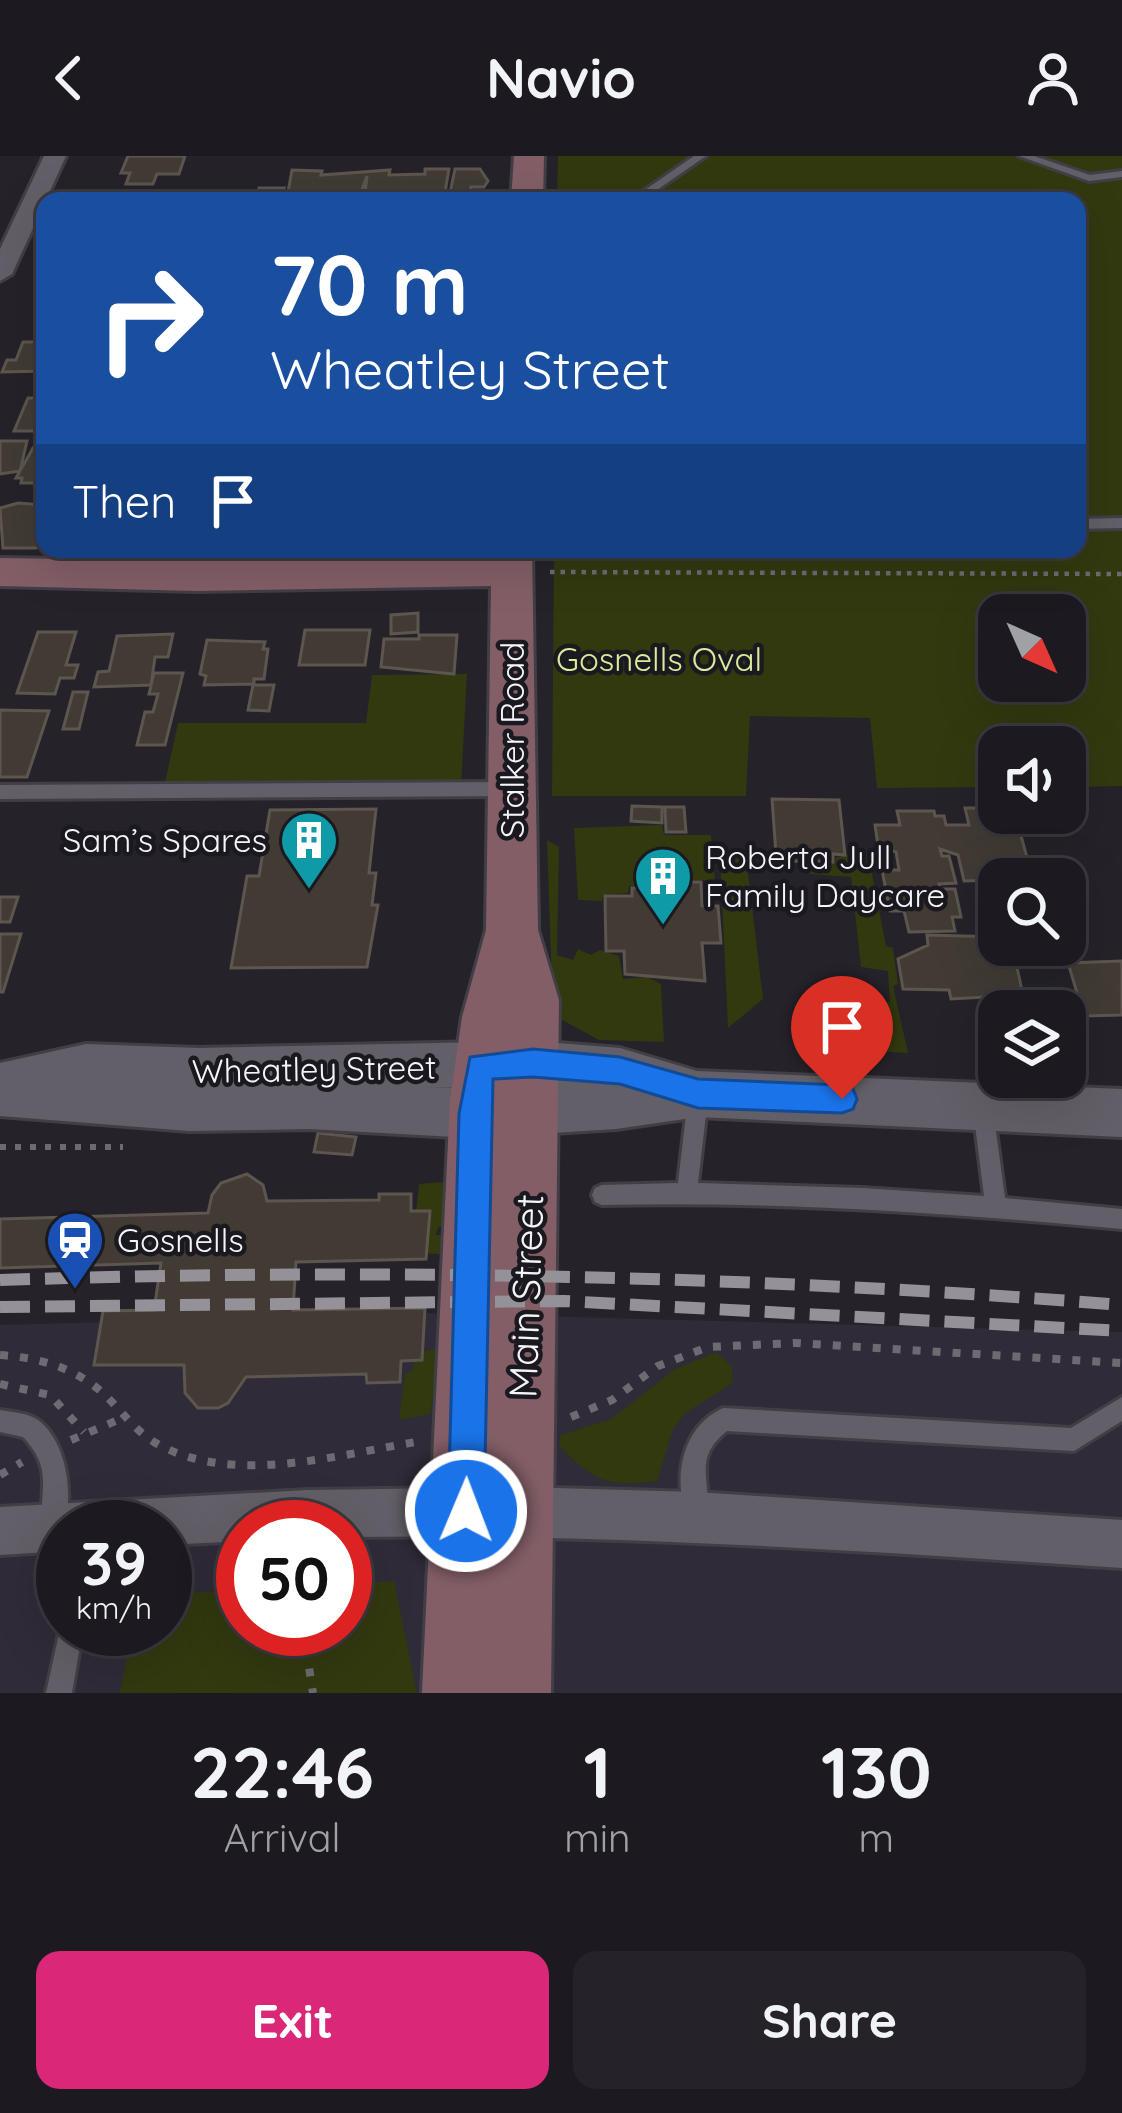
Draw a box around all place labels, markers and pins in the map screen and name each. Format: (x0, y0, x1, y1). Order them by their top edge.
building icon: Sam’s Spares (278, 809, 340, 891)
place label: Sam’s Spares (63, 819, 267, 860)
place label: Roberta Jull Family Daycare (705, 836, 945, 915)
building icon: Roberta Jull Family Daycare (632, 845, 694, 927)
pin (791, 976, 893, 1099)
station icon: Gosnells (44, 1209, 106, 1291)
place label: Gosnells (117, 1219, 244, 1260)

